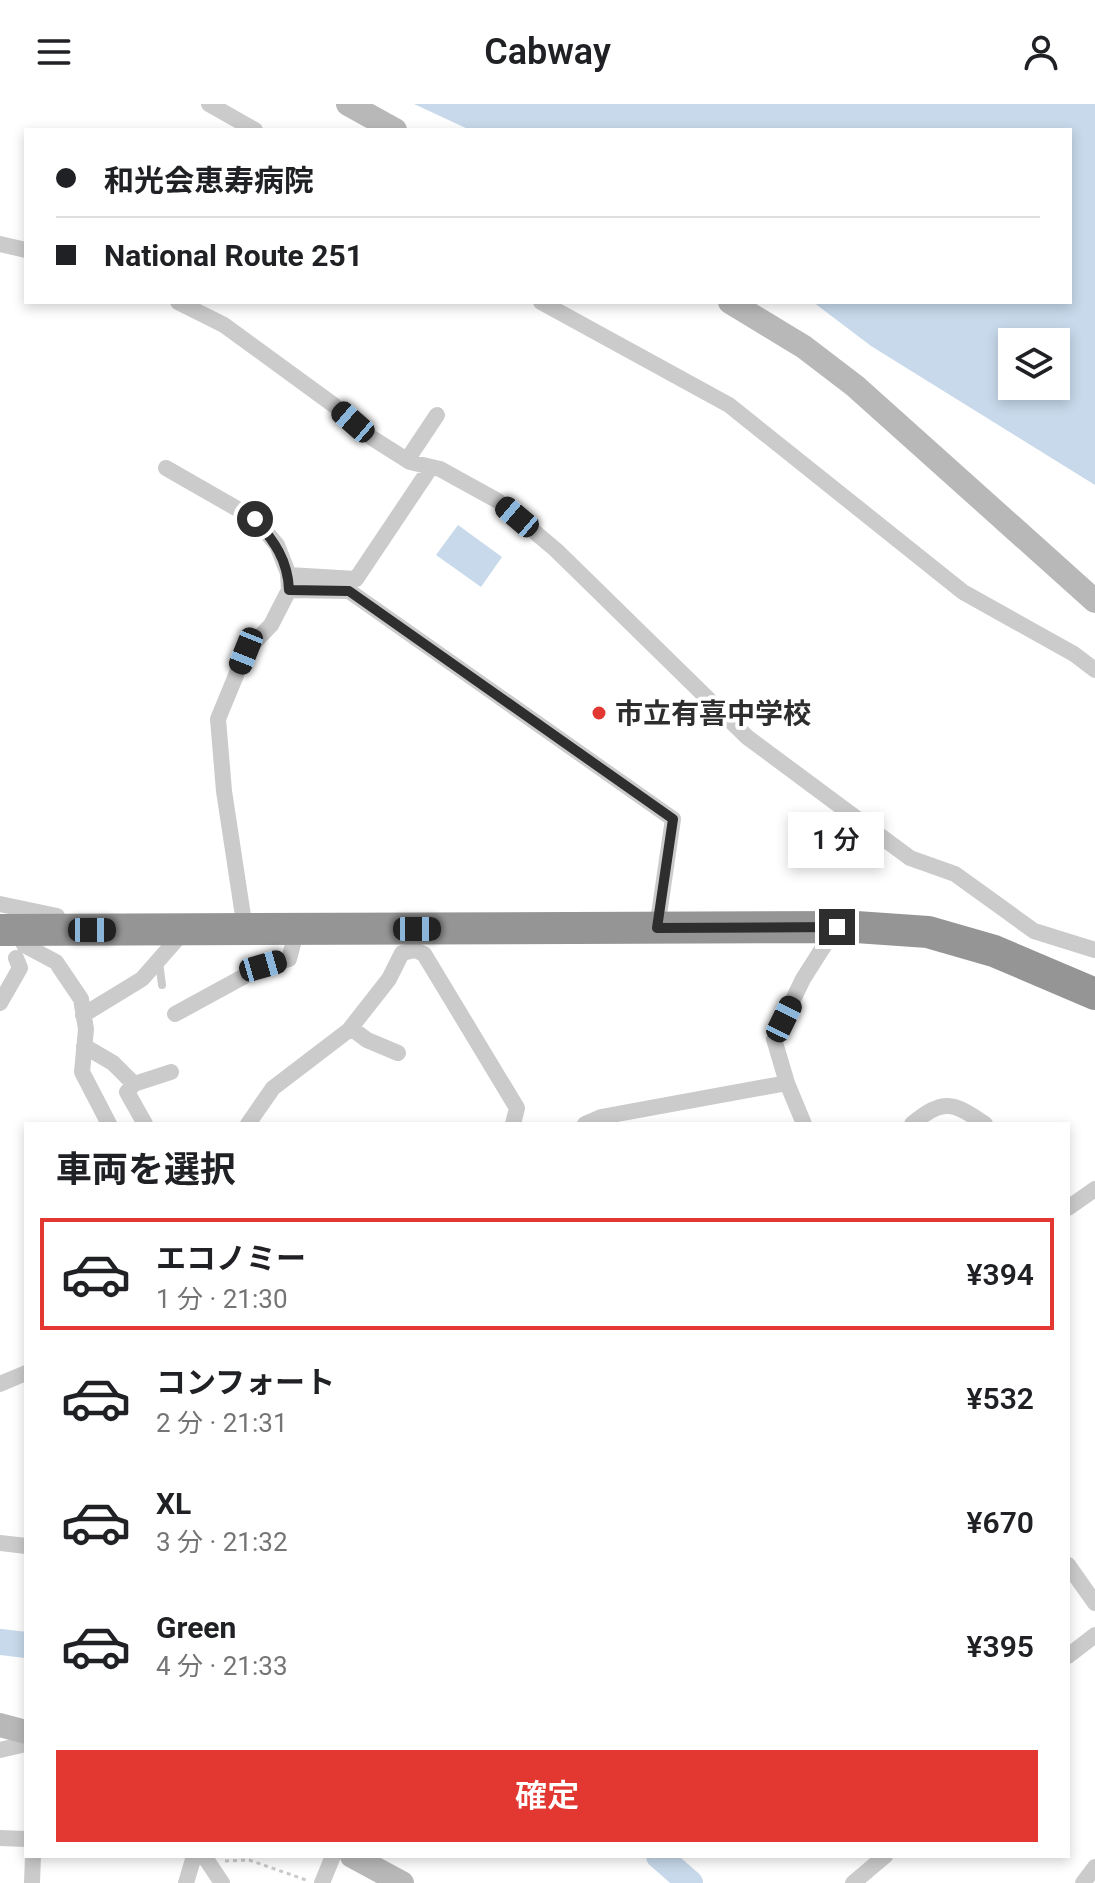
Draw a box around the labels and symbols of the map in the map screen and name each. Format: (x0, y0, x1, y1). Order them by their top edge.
car (327, 397, 379, 447)
car (491, 492, 543, 542)
route start (237, 501, 273, 537)
car (226, 624, 266, 678)
place label: 市立有喜中学校 (615, 697, 811, 730)
marker: 市立有喜中学校 (590, 704, 608, 722)
callout: 1 分 (789, 811, 885, 867)
route end (819, 909, 855, 945)
car (393, 917, 441, 941)
car (68, 918, 116, 942)
car (237, 948, 289, 984)
car (763, 992, 805, 1046)

